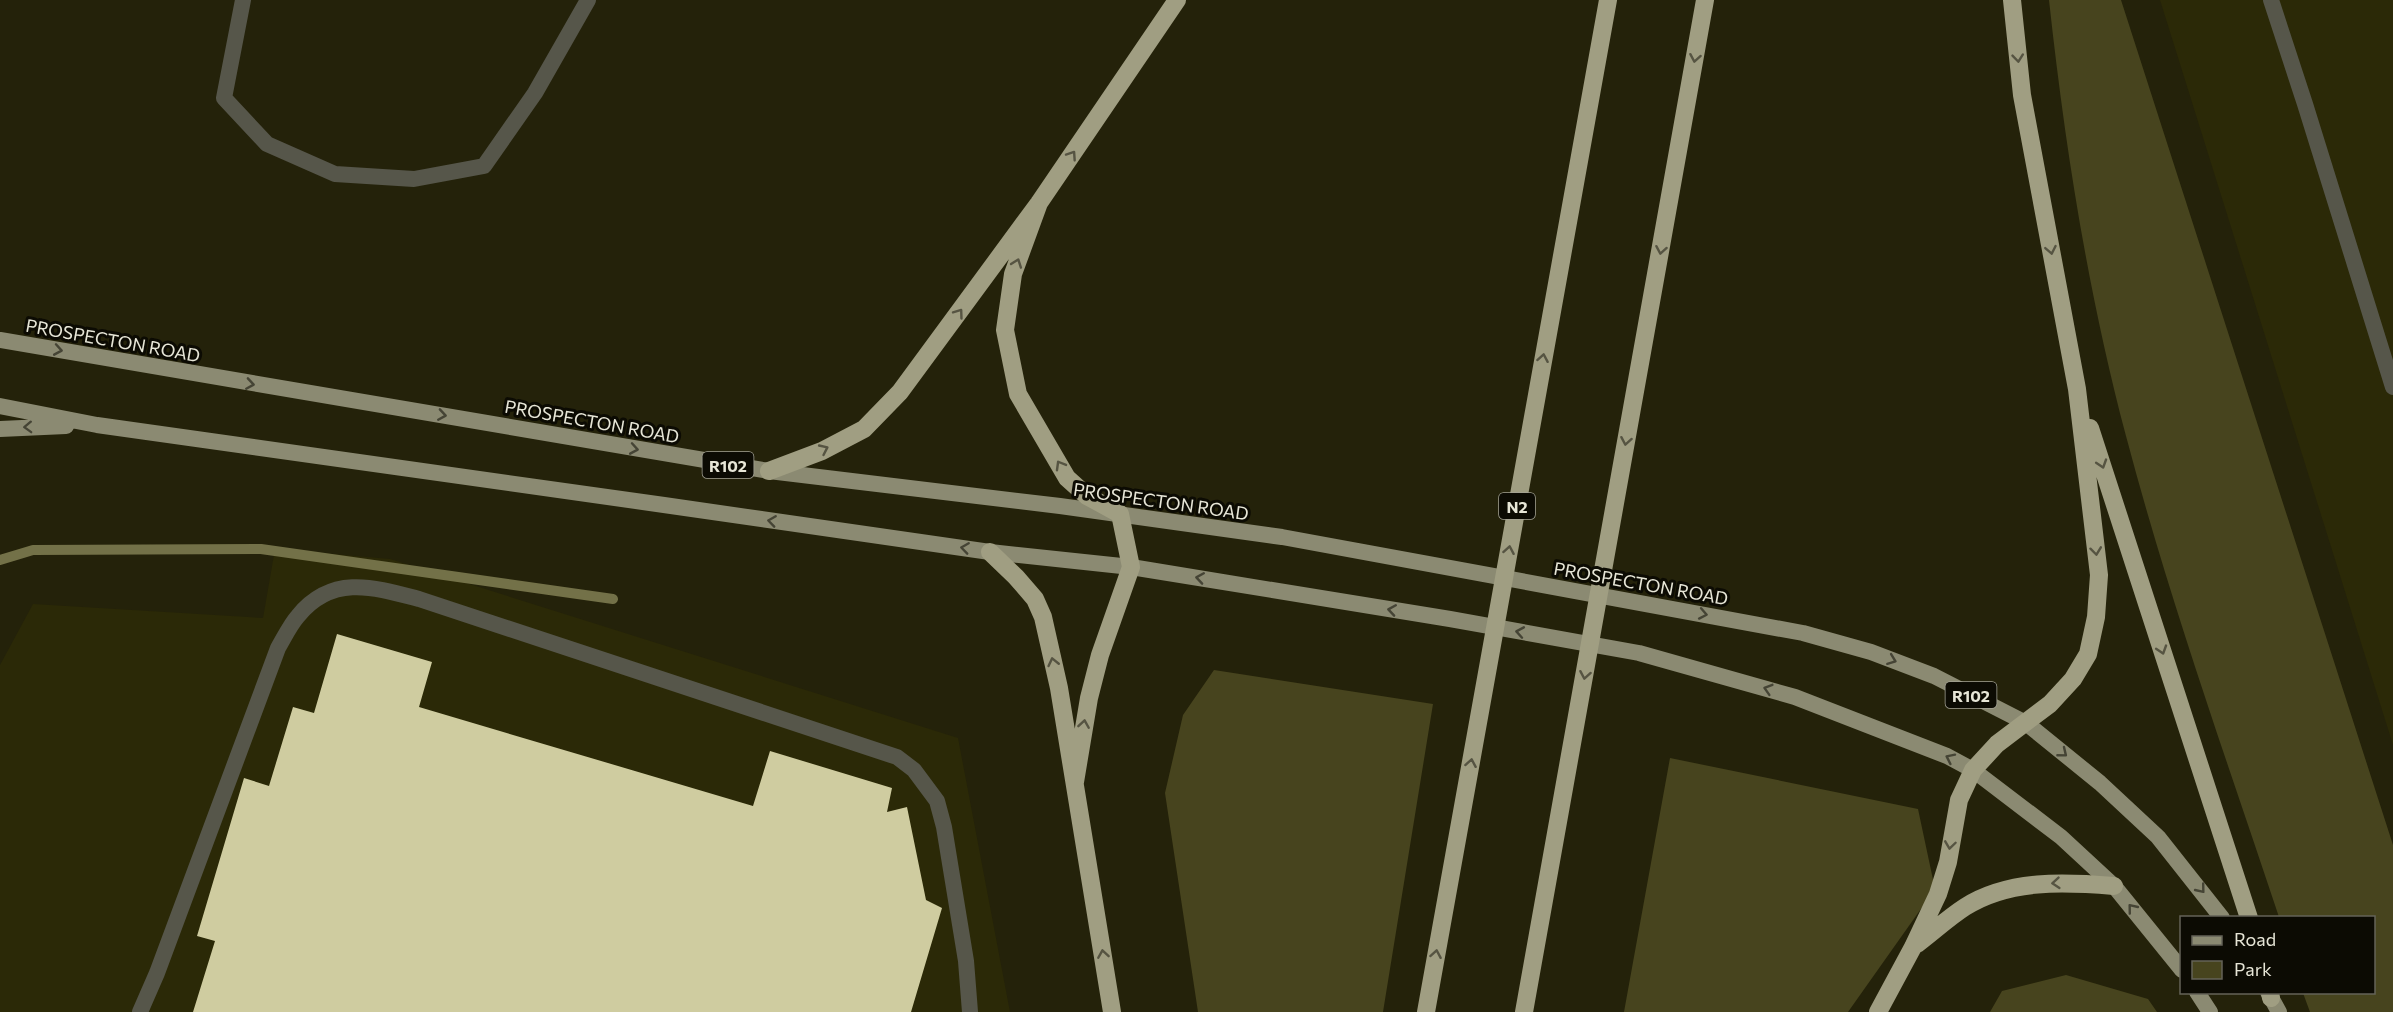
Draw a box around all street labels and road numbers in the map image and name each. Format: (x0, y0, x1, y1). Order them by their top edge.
street label: PROSPECTON ROAD (24, 314, 202, 366)
street label: PROSPECTON ROAD (503, 395, 681, 447)
road number: R102 (702, 452, 754, 478)
street label: PROSPECTON ROAD (1072, 478, 1250, 524)
road number: N2 (1499, 493, 1535, 519)
street label: PROSPECTON ROAD (1552, 557, 1730, 609)
road number: R102 (1946, 682, 1996, 708)

